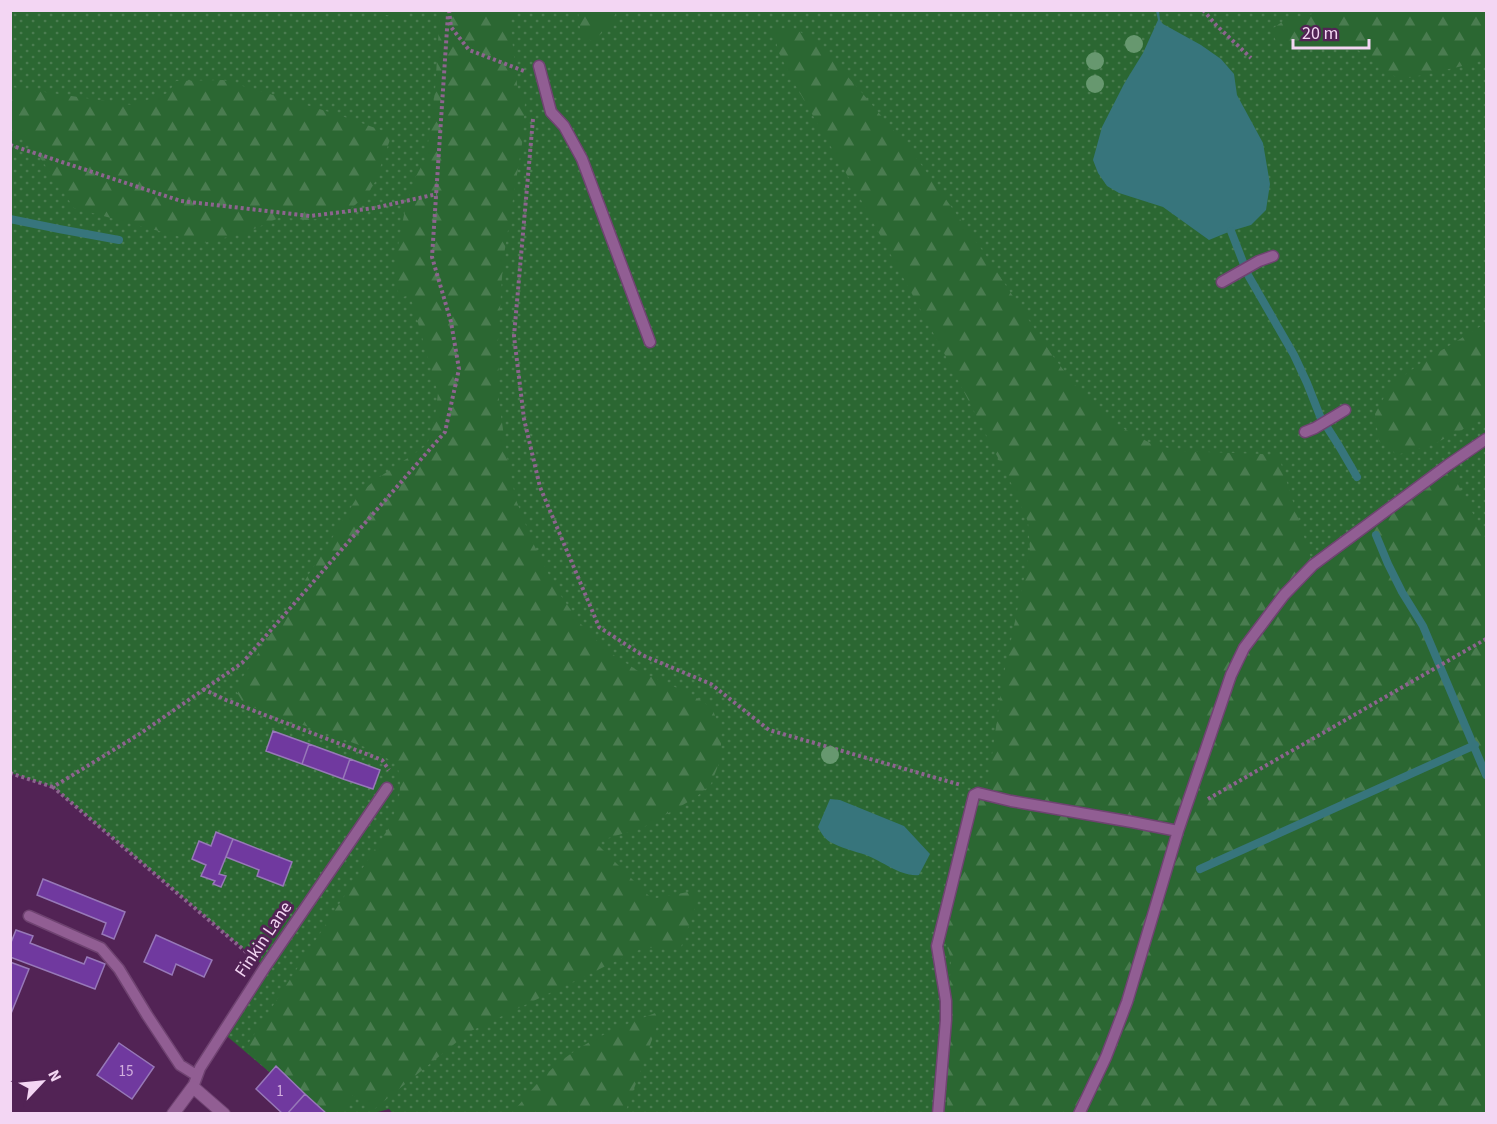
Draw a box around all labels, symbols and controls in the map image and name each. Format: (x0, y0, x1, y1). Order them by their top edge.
scale bar (1293, 12, 1370, 50)
text: 20 m (1302, 21, 1338, 46)
street label: Finkin Lane (229, 896, 298, 982)
north arrow (12, 1052, 72, 1112)
house number: 15 (119, 1061, 133, 1082)
text: N (42, 1066, 67, 1085)
house number: 1 (276, 1081, 284, 1102)

